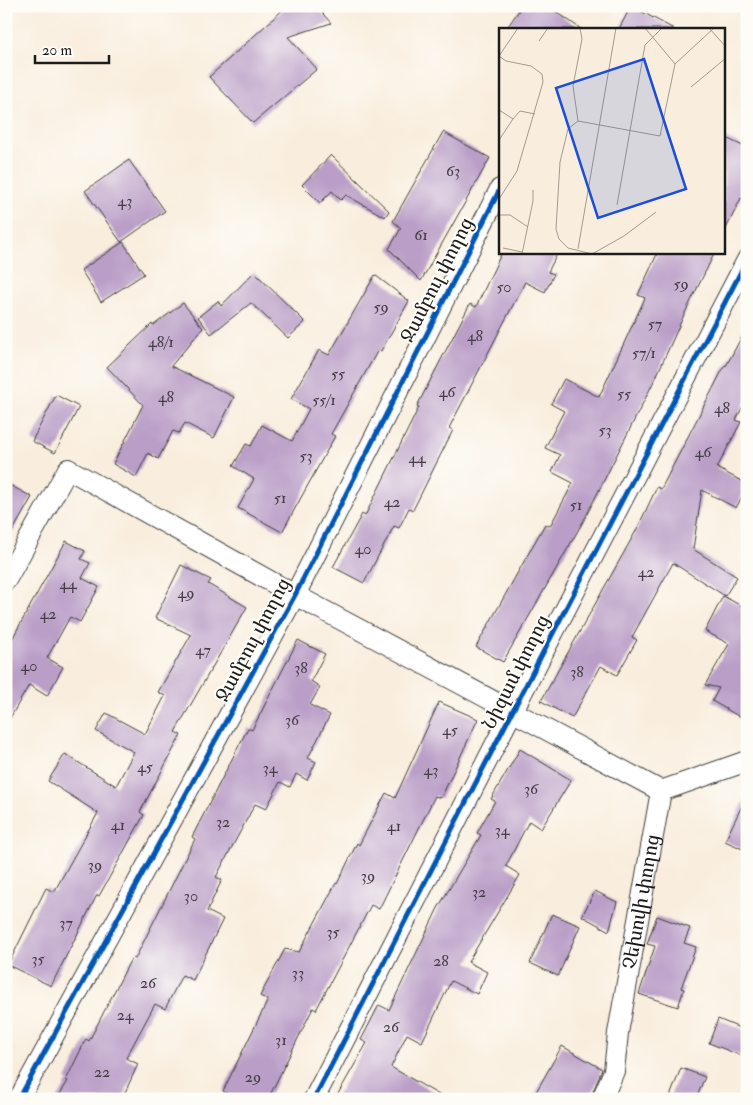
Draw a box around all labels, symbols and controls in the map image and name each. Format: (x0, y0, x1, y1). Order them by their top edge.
inset map (499, 28, 726, 254)
scale bar (35, 32, 109, 64)
text: 20 m (42, 41, 72, 60)
house number: 63 (446, 161, 460, 181)
house number: 43 (118, 191, 132, 211)
street label: Ջամբուլ փողոց (395, 214, 479, 346)
house number: 61 (414, 225, 428, 245)
house number: 59 (673, 274, 689, 294)
house number: 50 (496, 277, 512, 297)
house number: 59 (373, 297, 389, 317)
house number: 57 (648, 314, 663, 334)
house number: 48 (467, 326, 484, 346)
house number: 48/1 (148, 332, 174, 352)
house number: 57/1 (632, 343, 656, 363)
house number: 55 (331, 364, 345, 384)
house number: 46 (439, 382, 456, 402)
house number: 55 (617, 384, 631, 404)
house number: 48 (158, 387, 175, 407)
house number: 55/1 (312, 390, 336, 410)
house number: 48 (714, 398, 731, 418)
house number: 53 (598, 420, 612, 440)
house number: 46 (695, 442, 712, 462)
house number: 53 (299, 446, 313, 466)
house number: 44 (408, 448, 427, 468)
house number: 51 (274, 488, 286, 508)
house number: 42 (384, 492, 400, 512)
house number: 51 (570, 495, 582, 515)
house number: 40 (355, 539, 371, 559)
house number: 42 (638, 562, 654, 582)
house number: 44 (59, 574, 78, 594)
street label: Ջամբուլ փողոց (210, 574, 296, 706)
house number: 49 (178, 583, 194, 603)
house number: 42 (40, 604, 56, 624)
street label: Նիզամ փողոց (477, 611, 555, 733)
house number: 47 (195, 640, 211, 660)
house number: 40 (21, 656, 37, 676)
house number: 38 (294, 658, 308, 678)
house number: 38 (570, 662, 584, 682)
house number: 36 (285, 710, 300, 730)
house number: 45 (442, 720, 458, 740)
house number: 45 (137, 757, 153, 777)
house number: 34 (263, 758, 279, 778)
house number: 43 (424, 760, 438, 780)
house number: 36 (524, 779, 539, 799)
house number: 32 (216, 812, 230, 832)
house number: 41 (111, 815, 125, 835)
house number: 41 (387, 816, 401, 836)
house number: 34 (495, 820, 511, 840)
street label: Չեխովի փողոց (618, 833, 665, 971)
house number: 39 (88, 855, 102, 875)
house number: 39 (361, 866, 375, 886)
house number: 32 (472, 882, 486, 902)
house number: 30 (184, 886, 198, 906)
house number: 37 (59, 913, 73, 933)
house number: 35 (326, 922, 340, 942)
house number: 35 (31, 949, 45, 969)
house number: 28 (433, 951, 449, 971)
house number: 33 (292, 963, 304, 983)
house number: 26 (140, 973, 157, 993)
house number: 24 (117, 1005, 135, 1025)
house number: 26 (383, 1017, 400, 1037)
house number: 31 (275, 1030, 287, 1050)
house number: 22 (94, 1062, 110, 1082)
house number: 29 (245, 1067, 261, 1087)

